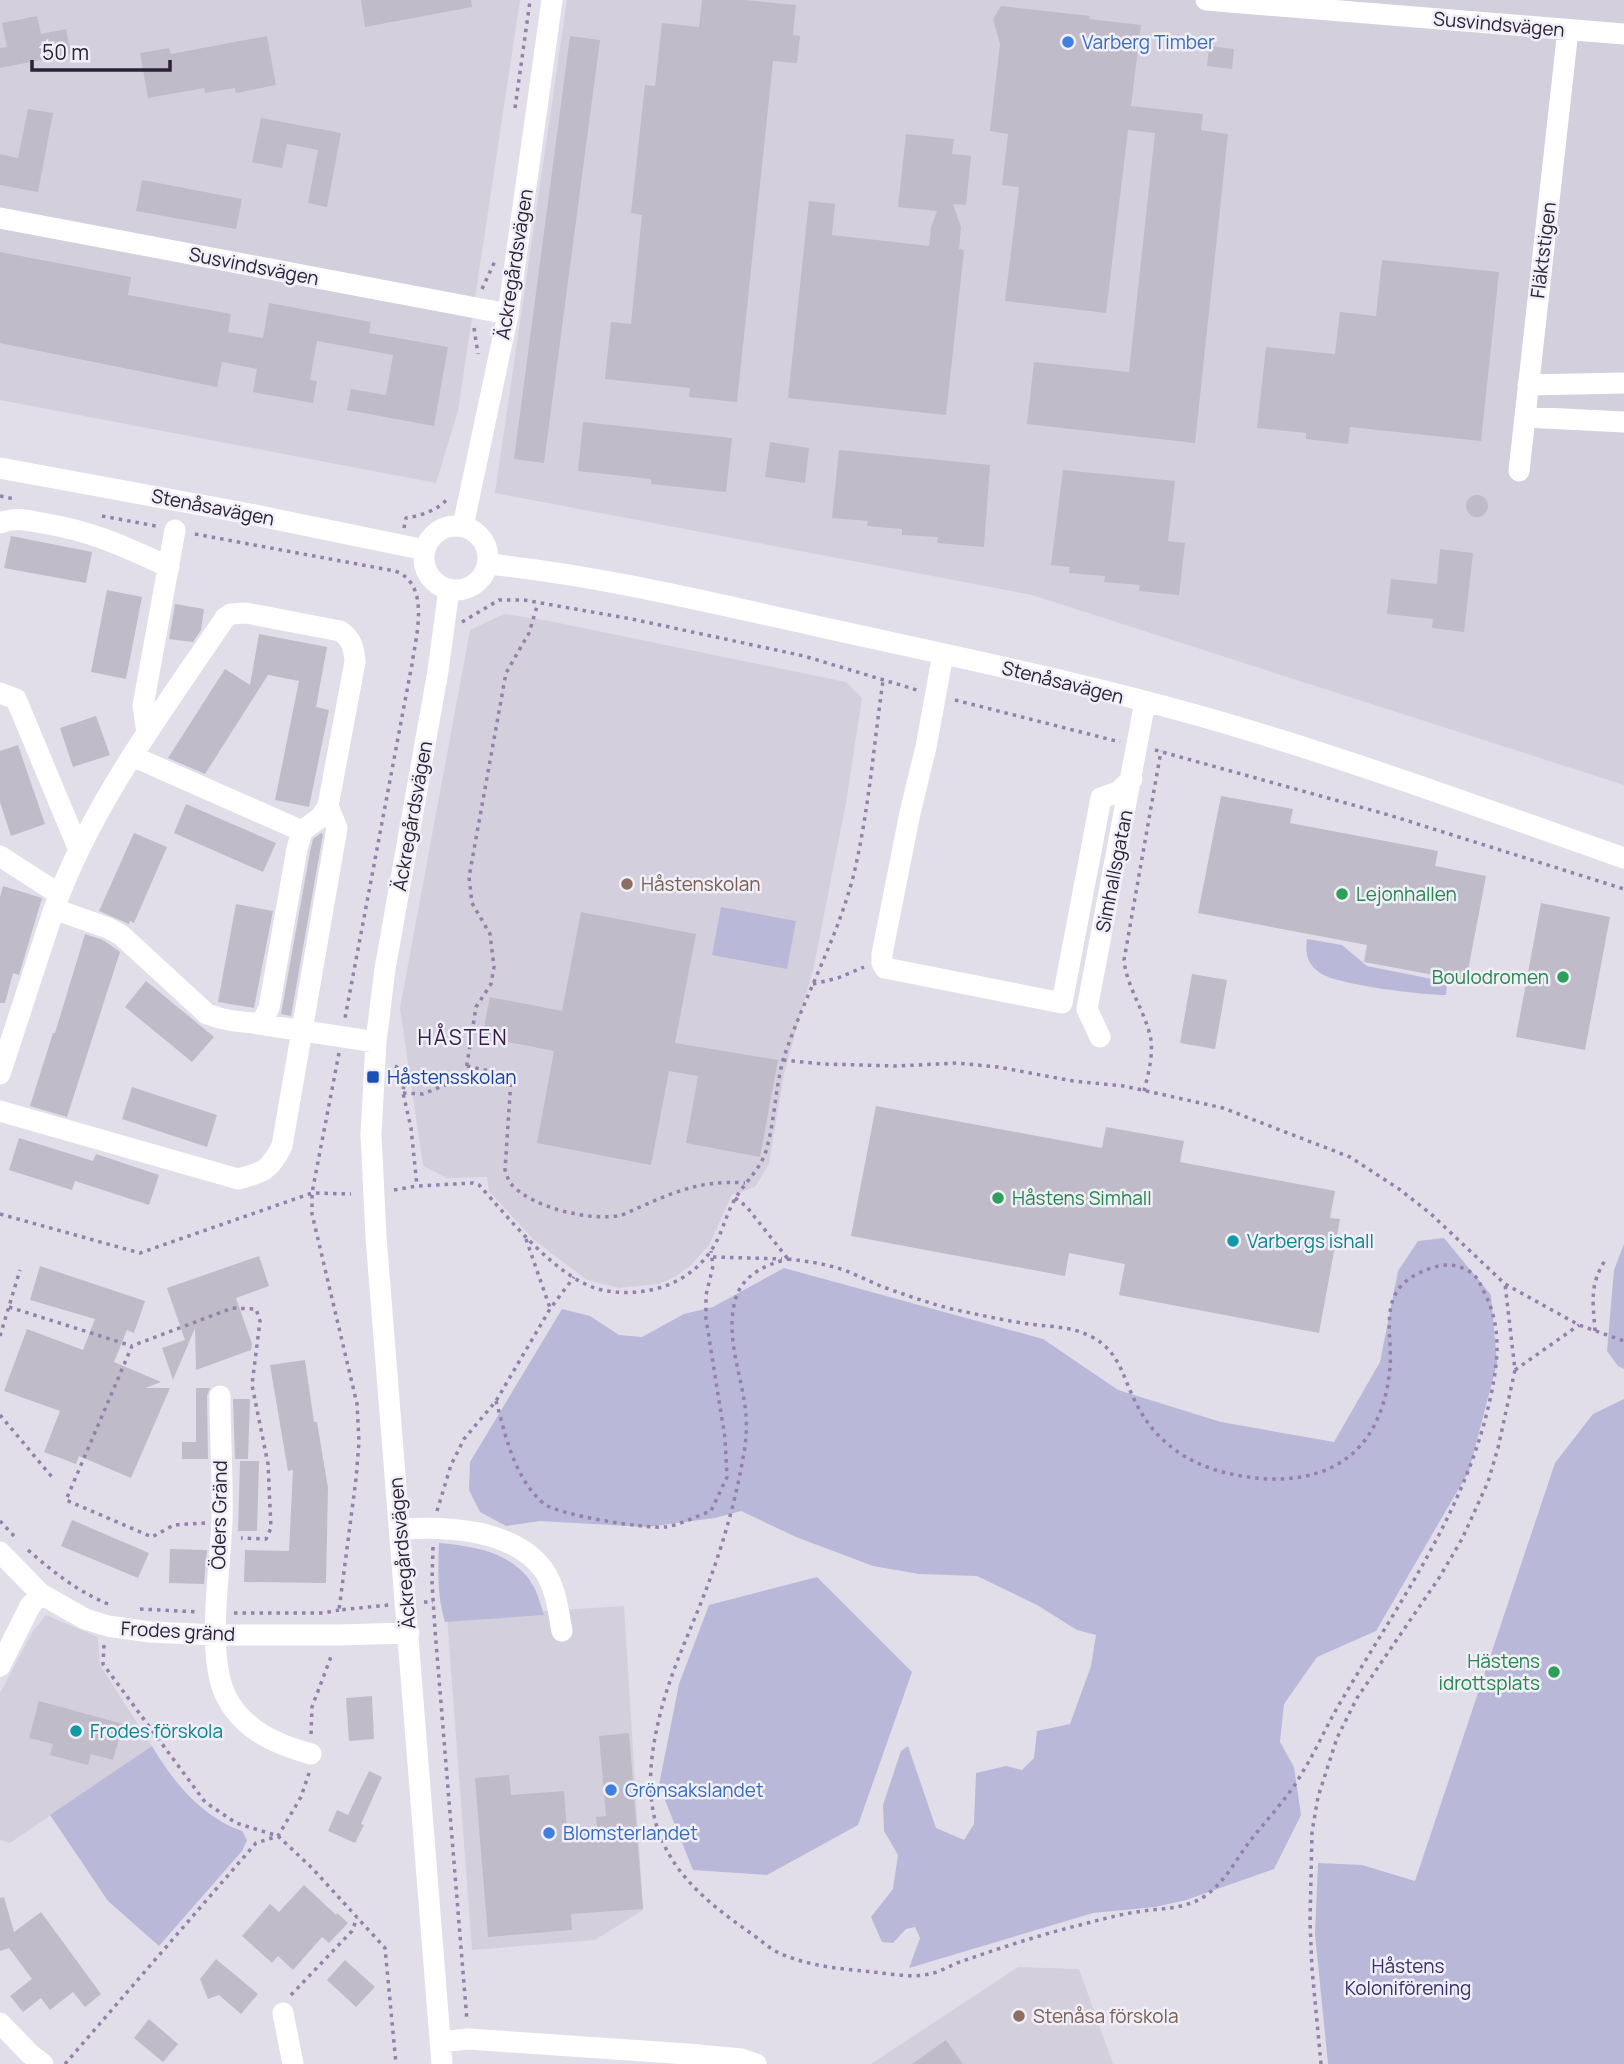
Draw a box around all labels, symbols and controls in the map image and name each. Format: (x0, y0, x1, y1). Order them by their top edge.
street label: Susvindsvägen (1432, 5, 1566, 43)
scale bar (32, 28, 170, 72)
place label: Varberg Timber (1082, 29, 1215, 55)
marker: Varberg Timber (1060, 34, 1076, 50)
text: 50 m (42, 38, 89, 66)
street label: Äckregårdsvägen (489, 187, 539, 341)
street label: Fläktstigen (1524, 200, 1562, 300)
street label: Susvindsvägen (187, 241, 321, 291)
street label: Stenåsavägen (149, 482, 277, 532)
street label: Stenåsavägen (999, 654, 1127, 710)
street label: Äckregårdsvägen (386, 739, 438, 893)
street label: Simhallsgatan (1089, 808, 1139, 934)
place label: Håstenskolan (641, 871, 761, 897)
marker: Håstenskolan (619, 876, 635, 892)
place label: Lejonhallen (1356, 881, 1457, 907)
marker: Lejonhallen (1334, 886, 1350, 902)
place label: Boulodromen (1432, 964, 1549, 990)
marker: Boulodromen (1555, 969, 1571, 985)
district label: HÅSTEN (417, 1023, 509, 1051)
place label: Håstensskolan (387, 1064, 517, 1090)
marker: Håstensskolan (365, 1069, 381, 1085)
place label: Håstens Simhall (1012, 1185, 1152, 1211)
marker: Håstens Simhall (990, 1190, 1006, 1206)
place label: Varbergs ishall (1247, 1228, 1374, 1254)
marker: Varbergs ishall (1225, 1233, 1241, 1249)
street label: Öders Gränd (205, 1460, 233, 1570)
street label: Äckregårdsvägen (382, 1476, 422, 1630)
street label: Frodes gränd (120, 1615, 236, 1647)
place label: Hästens idrottsplats (1439, 1648, 1540, 1696)
marker: Hästens idrottsplats (1546, 1664, 1562, 1680)
place label: Frodes förskola (90, 1718, 223, 1744)
marker: Frodes förskola (68, 1723, 84, 1739)
place label: Grönsakslandet (625, 1777, 764, 1803)
marker: Grönsakslandet (603, 1782, 619, 1798)
place label: Blomsterlandet (563, 1820, 698, 1846)
marker: Blomsterlandet (541, 1825, 557, 1841)
park label: Håstens Koloniförening (1345, 1953, 1471, 2001)
place label: Stenåsa förskola (1033, 2003, 1178, 2029)
marker: Stenåsa förskola (1011, 2008, 1027, 2024)

